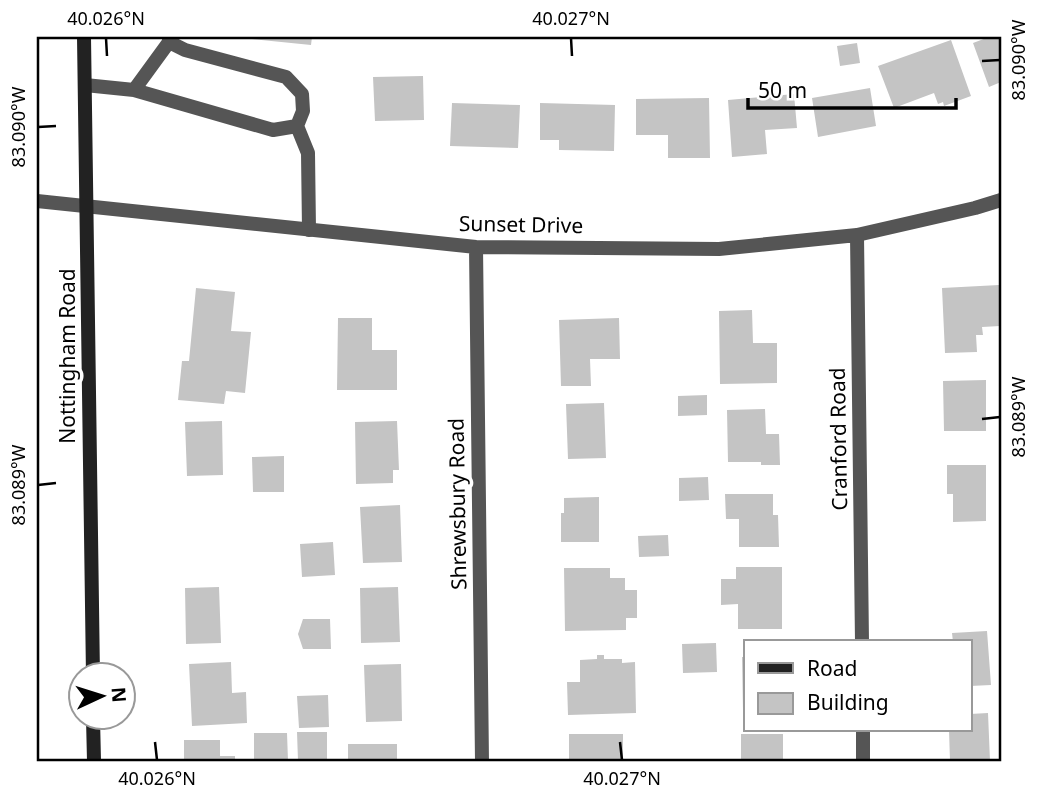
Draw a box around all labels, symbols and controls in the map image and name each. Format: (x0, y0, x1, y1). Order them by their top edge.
text: 40.026°N (67, 6, 145, 30)
text: 40.027°N (532, 6, 610, 30)
text: 83.090°W (1006, 19, 1030, 100)
scale bar (748, 66, 956, 110)
text: 50 m (758, 76, 807, 104)
text: 83.090°W (6, 86, 30, 167)
street label: Sunset Drive (459, 209, 583, 239)
street label: Nottingham Road (53, 268, 81, 444)
street label: Cranford Road (823, 367, 853, 511)
text: 83.089°W (1006, 376, 1030, 457)
street label: Shrewsbury Road (442, 418, 472, 590)
text: 83.089°W (6, 444, 30, 525)
legend (744, 640, 972, 732)
text: Road (807, 654, 857, 682)
north arrow (66, 662, 136, 732)
text: N (105, 686, 132, 703)
text: Building (807, 688, 889, 716)
text: 40.026°N (118, 766, 196, 790)
text: 40.027°N (583, 766, 661, 790)

